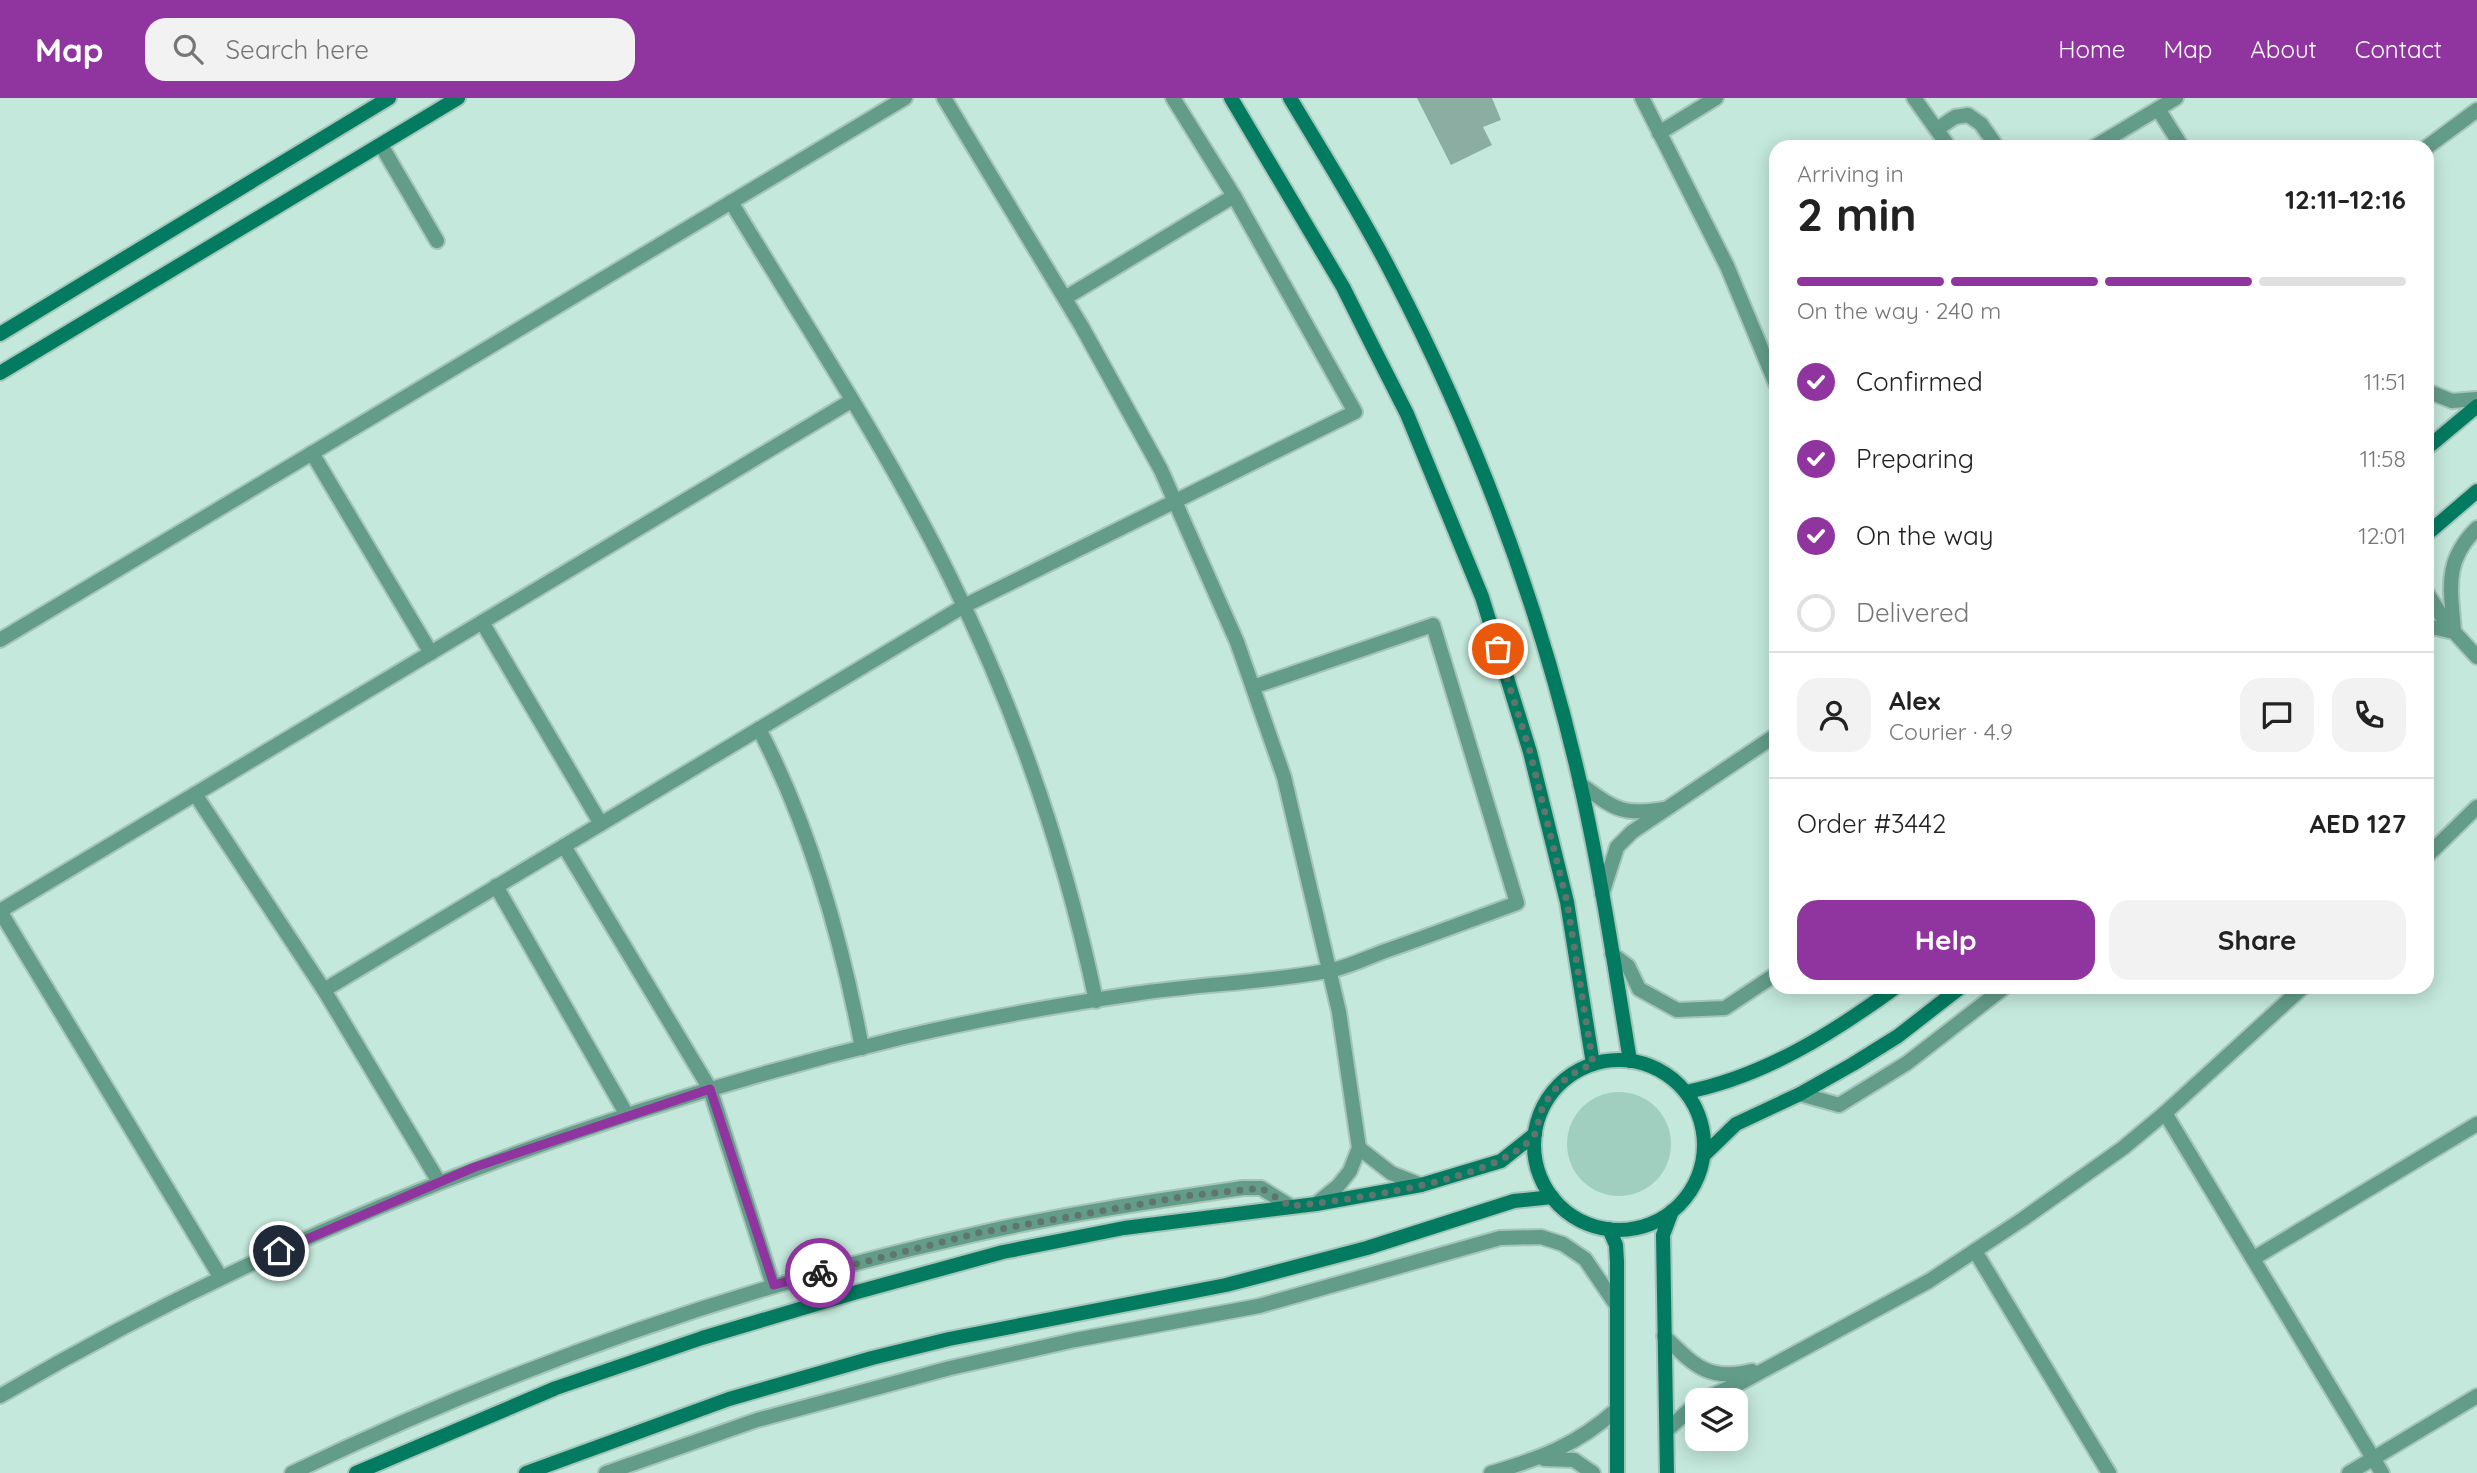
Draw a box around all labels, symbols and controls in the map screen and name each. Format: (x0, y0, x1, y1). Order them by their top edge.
search box (145, 18, 635, 81)
text: Map (35, 29, 103, 70)
icon: search (169, 30, 207, 68)
text: Search here (225, 33, 369, 66)
text: Home (2058, 34, 2125, 64)
text: Map (2163, 34, 2212, 64)
text: About (2250, 34, 2317, 64)
text: Contact (2355, 34, 2442, 64)
text: Arriving in (1797, 159, 1904, 188)
text: 12:11–12:16 (2285, 183, 2406, 216)
text: 2 min (1797, 185, 1917, 243)
text: On the way · 240 m (1797, 296, 2001, 325)
icon: check (1797, 363, 1835, 401)
text: Confirmed (1856, 365, 1983, 398)
text: 11:51 (2364, 367, 2406, 396)
icon: check (1797, 440, 1835, 478)
text: Preparing (1856, 442, 1974, 475)
text: 11:58 (2360, 444, 2406, 473)
icon: check (1797, 517, 1835, 555)
text: On the way (1856, 519, 1994, 552)
text: 12:01 (2358, 521, 2406, 550)
text: Delivered (1856, 596, 1969, 629)
pin (1468, 619, 1528, 679)
icon: bag (1479, 630, 1517, 668)
button: person (1797, 678, 1871, 752)
button: chat (2240, 678, 2314, 752)
button: phone (2332, 678, 2406, 752)
text: Alex (1889, 684, 1940, 717)
text: Courier · 4.9 (1889, 717, 2013, 746)
text: Order #3442 (1797, 807, 1946, 840)
text: AED 127 (2309, 807, 2406, 840)
button: Help (1797, 900, 2095, 980)
button: Share (2109, 900, 2406, 980)
pin (249, 1221, 309, 1281)
icon: home (260, 1232, 298, 1270)
courier (785, 1238, 855, 1308)
icon: bike (801, 1254, 839, 1292)
map controls (1685, 1388, 1748, 1451)
button: layers (1685, 1388, 1748, 1451)

